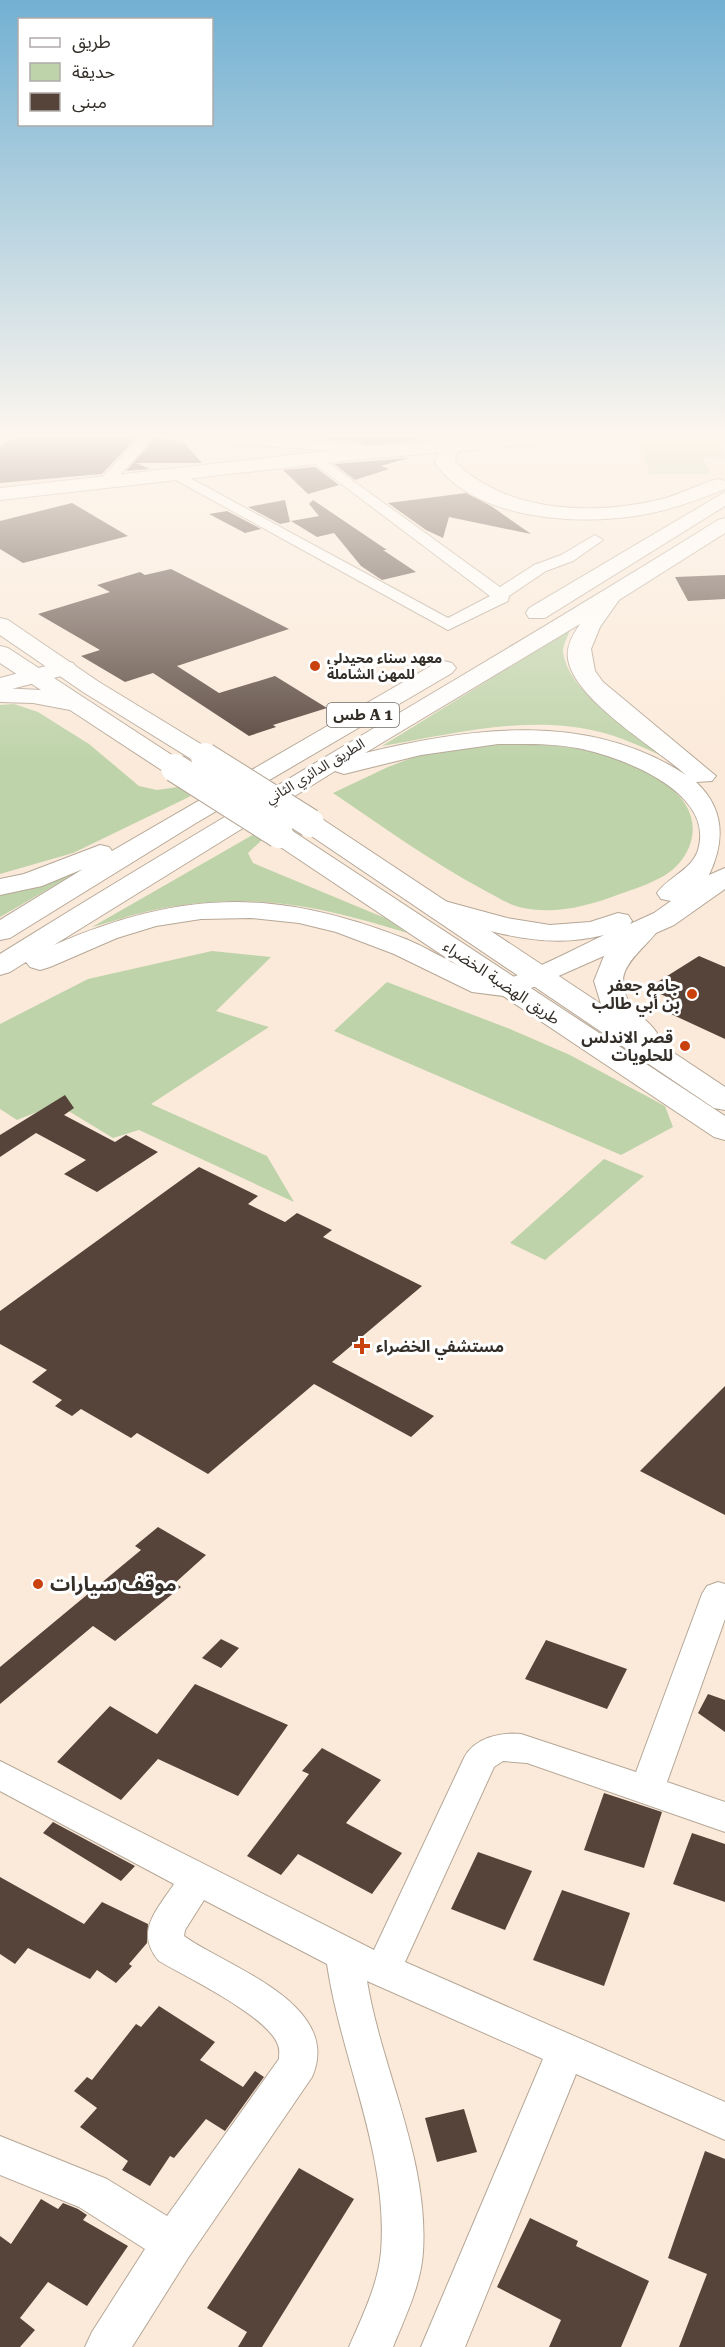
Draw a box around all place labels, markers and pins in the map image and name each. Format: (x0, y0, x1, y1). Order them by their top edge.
place label: معهد سناء محيدلي للمهن الشاملة (327, 650, 442, 682)
marker: معهد سناء محيدلي للمهن الشاملة (308, 659, 322, 673)
place label: جامع جعفر بن أبي طالب (592, 976, 680, 1017)
marker: جامع جعفر بن أبي طالب (685, 987, 699, 1001)
place label: قصر الاندلس للحلويات (581, 1028, 673, 1065)
marker: قصر الاندلس للحلويات (678, 1039, 692, 1053)
marker: مستشفي الخضراء (353, 1337, 371, 1355)
place label: مستشفي الخضراء (376, 1337, 504, 1360)
place label: موقف سيارات (50, 1572, 177, 1596)
marker: موقف سيارات (31, 1577, 45, 1591)

